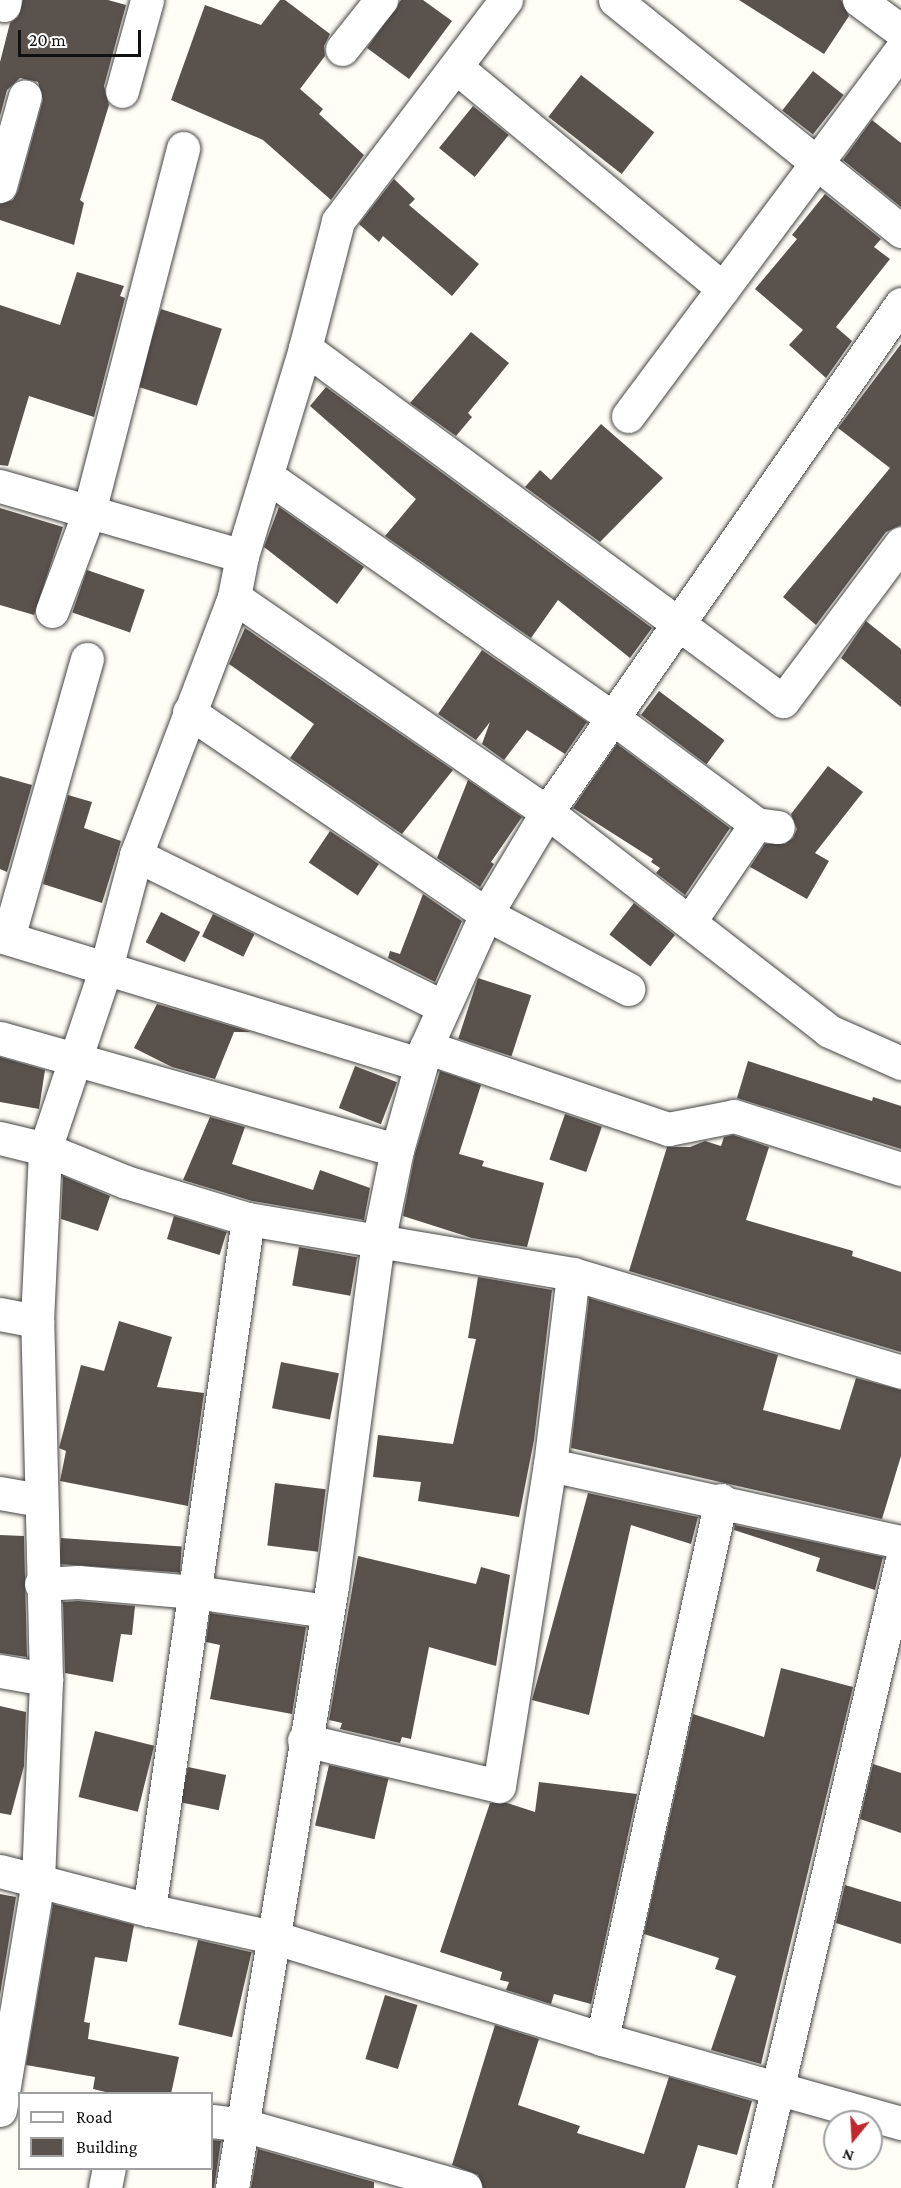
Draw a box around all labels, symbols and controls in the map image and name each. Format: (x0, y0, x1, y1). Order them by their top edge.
scale bar (21, 18, 144, 56)
text: 20 m (29, 30, 66, 50)
legend (18, 2092, 213, 2170)
text: Road (76, 2107, 113, 2127)
north arrow (823, 2110, 883, 2170)
text: Building (76, 2137, 137, 2157)
text: N (840, 2146, 856, 2165)

